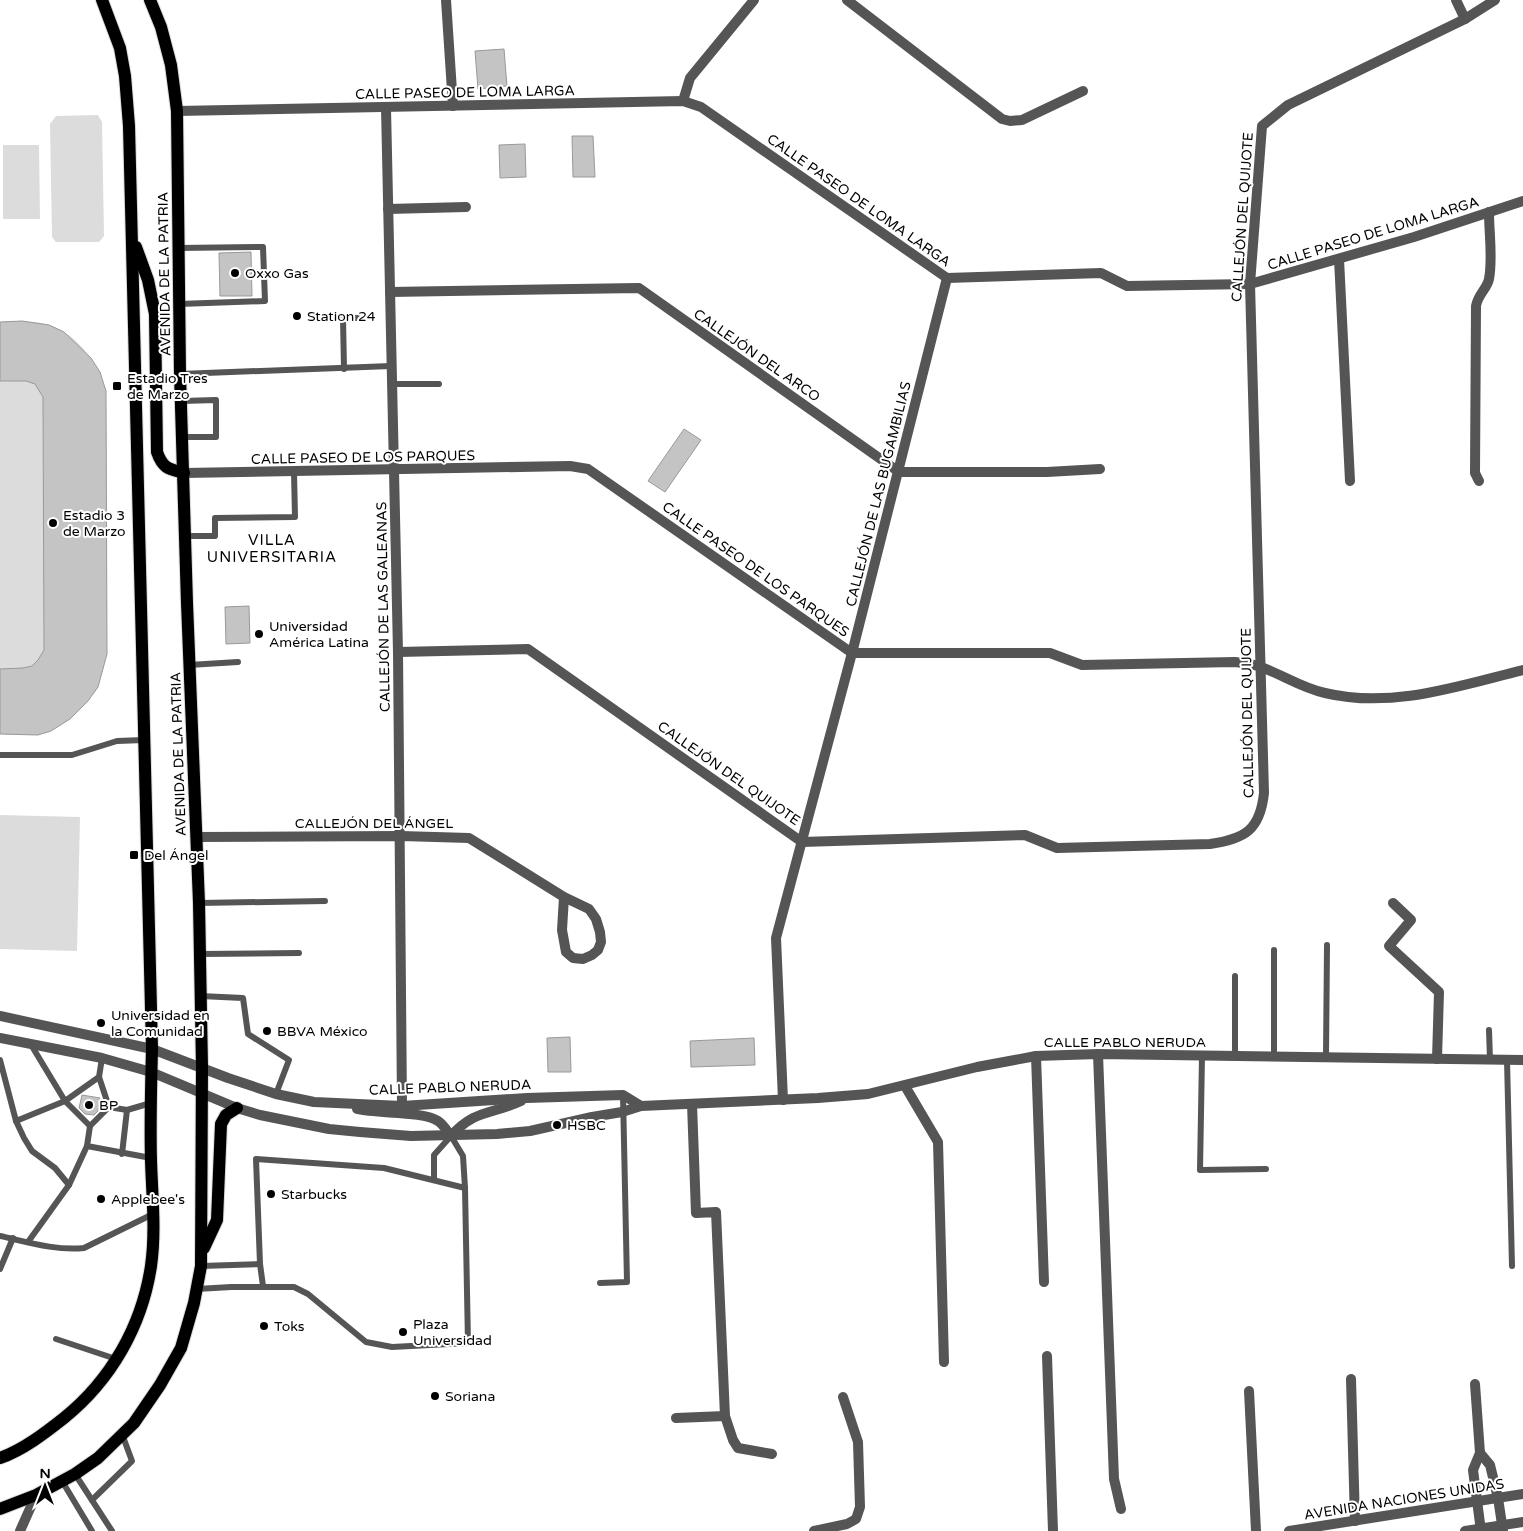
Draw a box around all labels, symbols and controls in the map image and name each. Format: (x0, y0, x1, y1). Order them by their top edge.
street label: CALLE PASEO DE LOMA LARGA (355, 82, 575, 103)
street label: CALLE PASEO DE LOMA LARGA (764, 130, 954, 270)
street label: CALLEJÓN DEL QUIJOTE (1228, 132, 1257, 302)
street label: AVENIDA DE LA PATRIA (155, 192, 174, 356)
street label: CALLE PASEO DE LOMA LARGA (1265, 193, 1481, 274)
place label: Oxxo Gas (245, 265, 309, 282)
marker: Oxxo Gas (229, 267, 241, 279)
street label: CALLEJÓN DEL ARCO (690, 305, 823, 406)
place label: Station 24 (307, 308, 376, 325)
marker: Station 24 (291, 310, 303, 322)
place label: Estadio Tres de Marzo (127, 370, 208, 403)
street label: CALLEJÓN DE LAS BUGAMBILIAS (842, 379, 915, 608)
marker: Estadio Tres de Marzo (111, 380, 123, 392)
street label: CALLE PASEO DE LOS PARQUES (251, 447, 476, 468)
street label: CALLE PASEO DE LOS PARQUES (659, 498, 853, 641)
street label: CALLEJÓN DE LAS GALEANAS (373, 501, 394, 712)
place label: Estadio 3 de Marzo (63, 507, 126, 540)
marker: Estadio 3 de Marzo (47, 517, 59, 529)
district label: VILLA UNIVERSITARIA (207, 531, 337, 566)
place label: Universidad América Latina (269, 618, 369, 651)
marker: Universidad América Latina (253, 628, 265, 640)
street label: CALLEJÓN DEL QUIJOTE (1238, 628, 1257, 798)
street label: AVENIDA DE LA PATRIA (167, 672, 190, 836)
street label: CALLEJÓN DEL QUIJOTE (654, 718, 803, 829)
street label: CALLEJÓN DEL ÁNGEL (295, 815, 453, 832)
place label: Del Ángel (144, 847, 208, 864)
marker: Del Ángel (128, 849, 140, 861)
place label: Universidad en la Comunidad (111, 1007, 210, 1040)
marker: Universidad en la Comunidad (95, 1017, 107, 1029)
place label: BBVA México (277, 1023, 368, 1040)
marker: BBVA México (261, 1025, 273, 1037)
street label: CALLE PABLO NERUDA (1044, 1034, 1206, 1051)
street label: CALLE PABLO NERUDA (369, 1076, 531, 1099)
place label: BP (99, 1097, 118, 1114)
marker: BP (83, 1099, 95, 1111)
place label: HSBC (567, 1117, 606, 1134)
marker: HSBC (551, 1119, 563, 1131)
place label: Starbucks (281, 1186, 347, 1203)
marker: Starbucks (265, 1188, 277, 1200)
place label: Applebee's (111, 1191, 185, 1208)
marker: Applebee's (95, 1193, 107, 1205)
place label: Plaza Universidad (413, 1316, 492, 1349)
place label: Toks (274, 1318, 305, 1335)
marker: Toks (258, 1320, 270, 1332)
marker: Plaza Universidad (397, 1326, 409, 1338)
place label: Soriana (445, 1388, 495, 1405)
marker: Soriana (429, 1390, 441, 1402)
north arrow (20, 1461, 70, 1511)
text: N (39, 1465, 51, 1482)
street label: AVENIDA NACIONES UNIDAS (1303, 1475, 1506, 1524)

